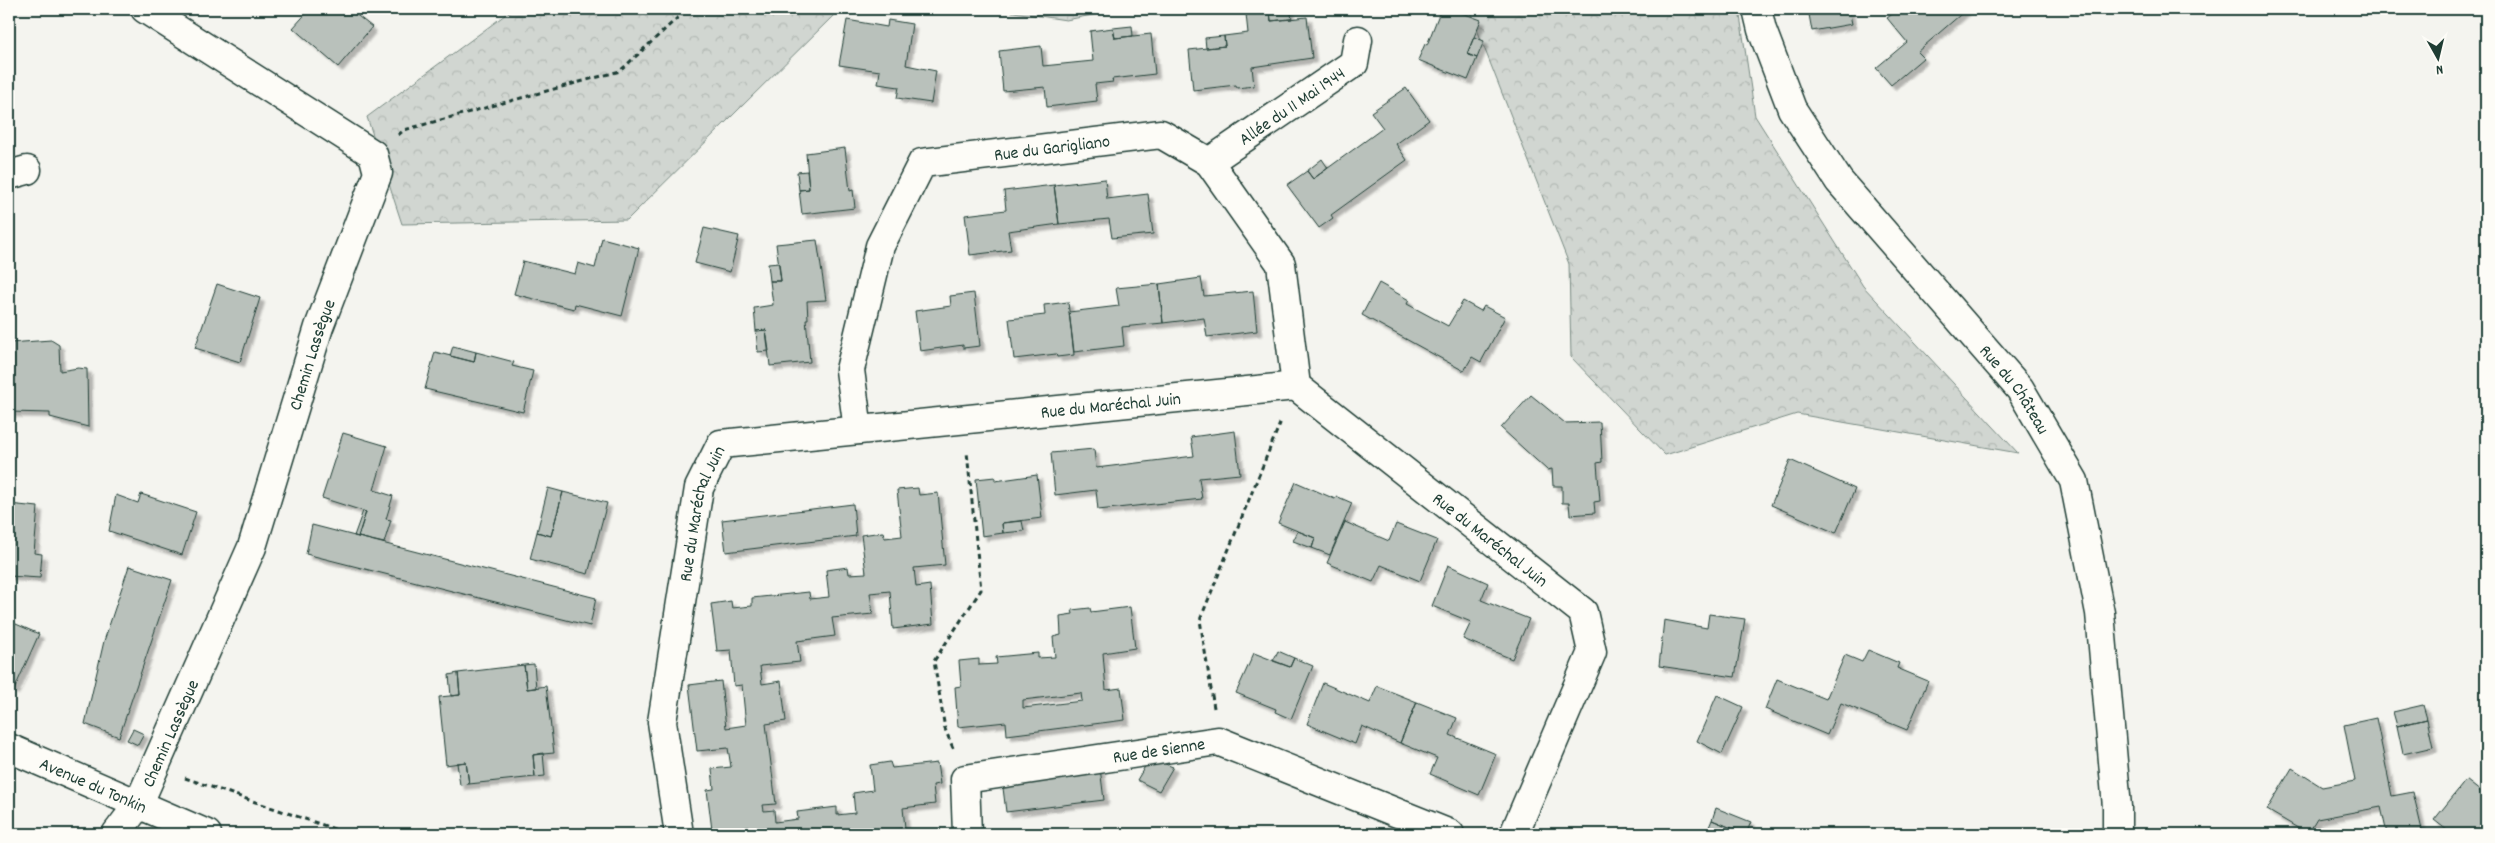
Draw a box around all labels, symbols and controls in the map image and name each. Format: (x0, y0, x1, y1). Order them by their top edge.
north arrow (2412, 32, 2462, 82)
text: N (2435, 59, 2444, 79)
street label: Allée du 11 Mai 1944 (1235, 62, 1351, 153)
street label: Rue du Garigliano (993, 130, 1112, 169)
street label: Chemin Lassègue (284, 296, 344, 414)
street label: Rue du Château (1972, 340, 2054, 440)
street label: Rue du Maréchal Juin (1040, 388, 1182, 427)
street label: Rue du Maréchal Juin (674, 442, 733, 584)
street label: Rue du Maréchal Juin (1426, 488, 1552, 595)
street label: Chemin Lassègue (137, 676, 207, 792)
street label: Rue de Sienne (1111, 733, 1207, 772)
street label: Avenue du Tonkin (35, 753, 150, 821)

